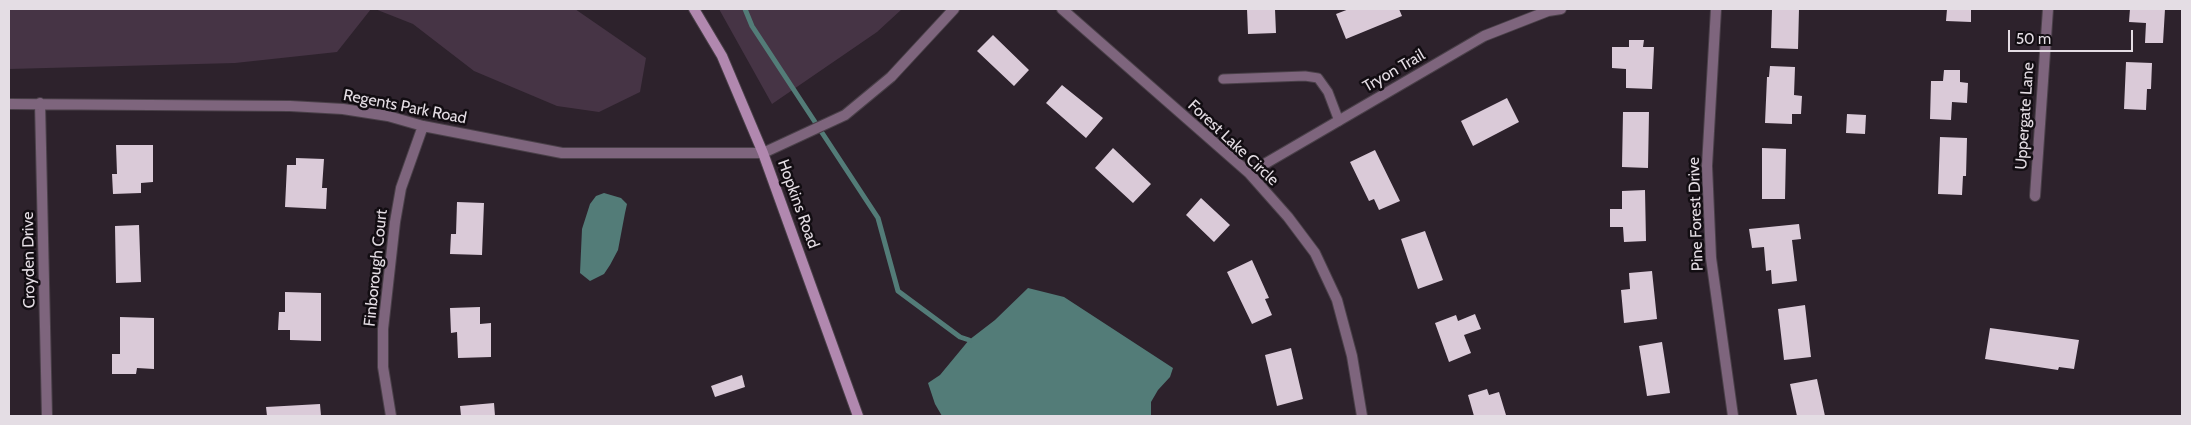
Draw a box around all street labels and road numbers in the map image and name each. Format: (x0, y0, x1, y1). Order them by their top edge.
street label: Tryon Trail (1360, 46, 1428, 96)
street label: Uppergate Lane (2012, 62, 2038, 170)
street label: Regents Park Road (342, 86, 468, 128)
street label: Forest Lake Circle (1184, 96, 1282, 190)
street label: Hopkins Road (773, 157, 823, 251)
street label: Pine Forest Drive (1684, 157, 1708, 271)
street label: Finborough Court (360, 208, 392, 328)
street label: Croyden Drive (19, 212, 39, 308)

